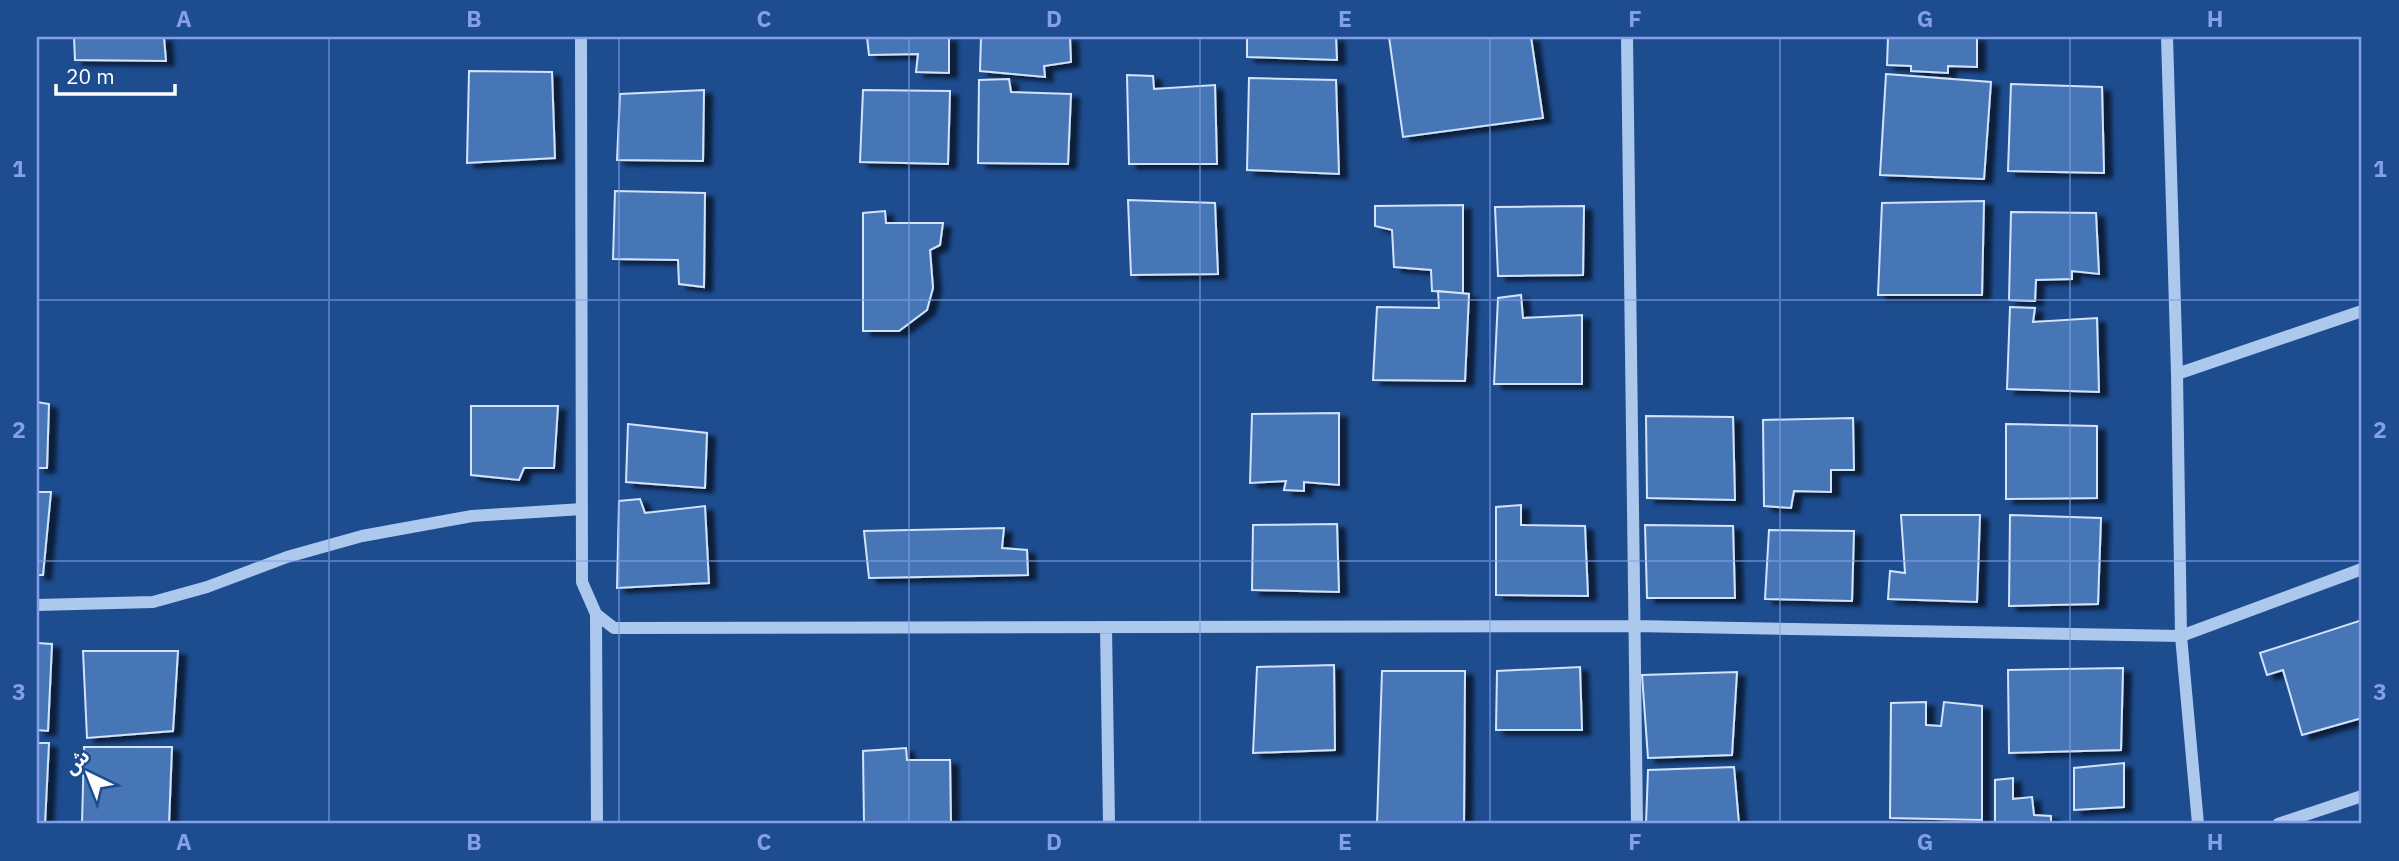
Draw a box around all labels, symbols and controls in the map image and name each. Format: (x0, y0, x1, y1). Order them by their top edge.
text: A (176, 3, 192, 33)
text: B (466, 3, 482, 33)
text: C (757, 3, 772, 33)
text: D (1046, 3, 1062, 33)
text: E (1338, 3, 1352, 33)
text: F (1628, 3, 1642, 33)
text: G (1917, 3, 1933, 33)
text: H (2207, 3, 2223, 33)
scale bar (56, 52, 175, 96)
text: 20 m (66, 62, 115, 90)
text: 1 (12, 153, 26, 183)
text: 1 (2373, 153, 2387, 183)
text: 2 (12, 414, 26, 444)
text: 2 (2373, 414, 2387, 444)
text: 3 (12, 676, 26, 706)
text: 3 (2373, 676, 2387, 706)
north arrow (52, 738, 122, 808)
text: ش (59, 744, 94, 779)
text: A (176, 826, 192, 856)
text: B (466, 826, 482, 856)
text: C (757, 826, 772, 856)
text: D (1046, 826, 1062, 856)
text: E (1338, 826, 1352, 856)
text: F (1628, 826, 1642, 856)
text: G (1917, 826, 1933, 856)
text: H (2207, 826, 2223, 856)

